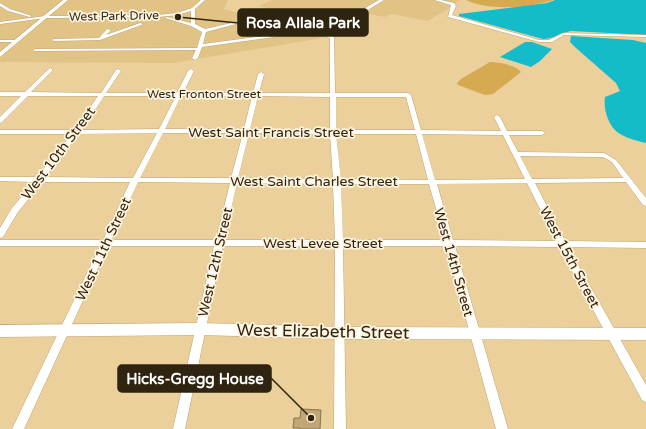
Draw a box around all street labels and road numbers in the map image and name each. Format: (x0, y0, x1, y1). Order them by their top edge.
street label: West Park Drive (69, 8, 159, 24)
street label: West Fronton Street (147, 87, 261, 101)
street label: West 10th Street (18, 103, 99, 203)
street label: West Saint Francis Street (188, 124, 354, 141)
street label: West Saint Charles Street (230, 173, 398, 190)
street label: West 11th Street (72, 194, 135, 304)
street label: West 15th Street (536, 204, 604, 311)
street label: West 12th Street (195, 205, 237, 319)
street label: West 14th Street (430, 206, 477, 319)
street label: West Levee Street (263, 235, 384, 252)
street label: West Elizabeth Street (237, 319, 410, 344)

